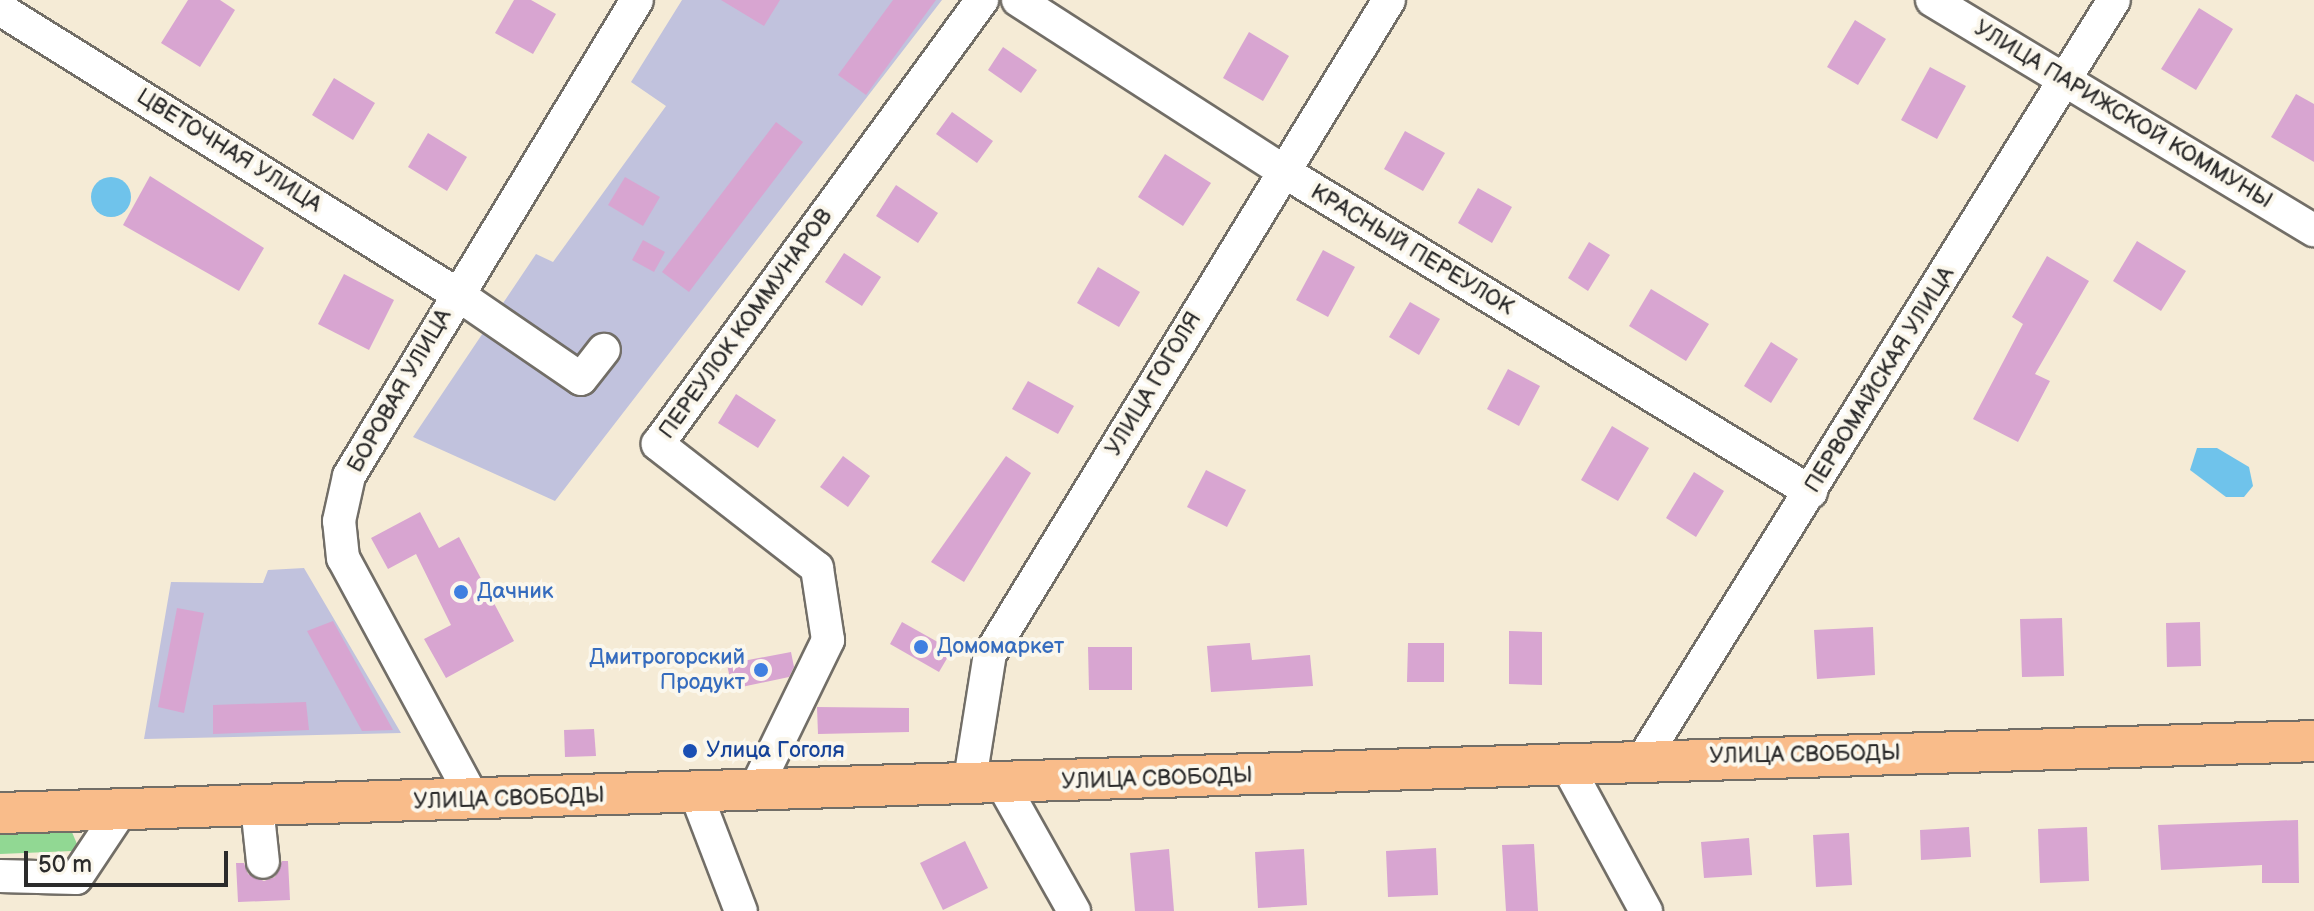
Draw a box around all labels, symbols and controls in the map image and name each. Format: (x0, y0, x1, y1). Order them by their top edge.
street label: УЛИЦА ПАРИЖСКОЙ КОММУНЫ (1969, 15, 2277, 215)
street label: ЦВЕТОЧНАЯ УЛИЦА (132, 83, 326, 219)
street label: КРАСНЫЙ ПЕРЕУЛОК (1306, 179, 1518, 321)
street label: ПЕРЕУЛОК КОММУНАРОВ (654, 204, 838, 444)
street label: ПЕРВОМАЙСКАЯ УЛИЦА (1800, 262, 1960, 498)
street label: БОРОВАЯ УЛИЦА (343, 305, 457, 477)
street label: УЛИЦА ГОГОЛЯ (1101, 307, 1207, 461)
place label: Дачник (477, 579, 553, 605)
marker: Дачник (452, 583, 470, 601)
place label: Домомаркет (937, 634, 1064, 660)
marker: Домомаркет (912, 638, 930, 656)
place label: Дмитрогорский Продукт (589, 644, 745, 696)
marker: Дмитрогорский Продукт (752, 661, 770, 679)
place label: Улица Гоголя (706, 738, 845, 764)
street label: УЛИЦА СВОБОДЫ (1709, 740, 1901, 770)
marker: Улица Гоголя (681, 742, 699, 760)
street label: УЛИЦА СВОБОДЫ (1061, 762, 1253, 796)
street label: УЛИЦА СВОБОДЫ (413, 782, 605, 816)
scale bar (28, 835, 232, 885)
text: 50 m (38, 850, 92, 879)

